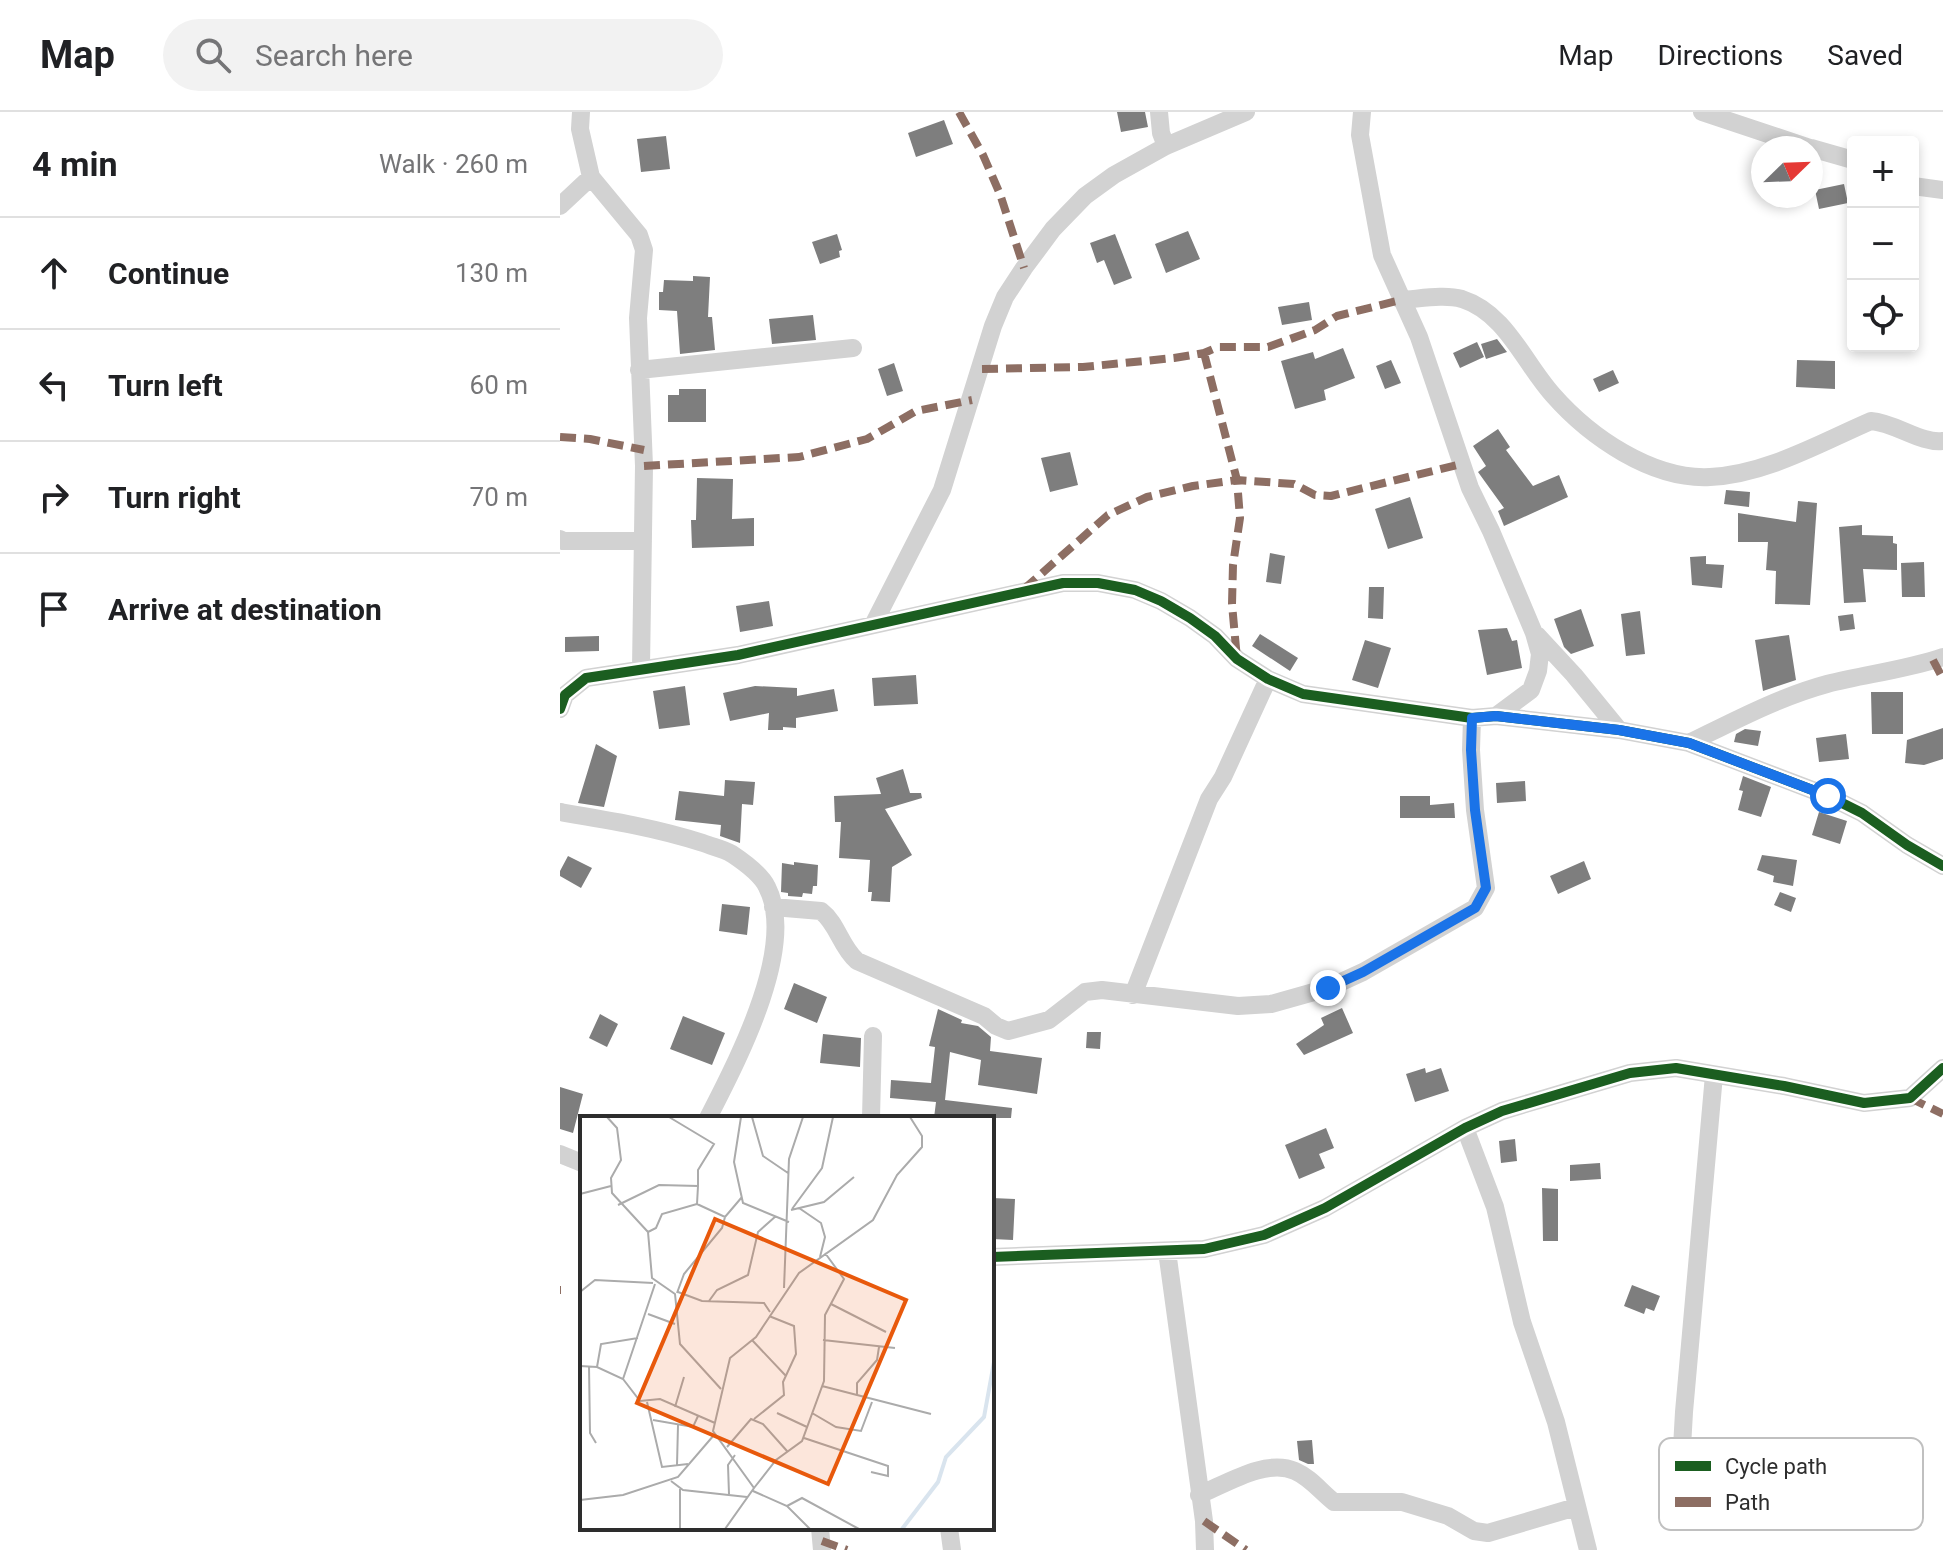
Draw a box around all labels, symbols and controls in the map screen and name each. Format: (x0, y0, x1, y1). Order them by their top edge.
search box (163, 19, 723, 91)
text: Map (40, 33, 115, 77)
icon: search (191, 33, 235, 77)
text: Search here (255, 38, 413, 73)
text: Map (1558, 39, 1614, 72)
text: Directions (1658, 39, 1783, 72)
text: Saved (1827, 39, 1903, 72)
north arrow (1751, 136, 1823, 208)
map controls (1847, 136, 1919, 352)
button: + (1847, 136, 1919, 208)
text: 4 min (32, 144, 117, 184)
text: Walk · 260 m (379, 149, 528, 179)
button: − (1847, 208, 1919, 280)
icon: ahead (32, 251, 76, 295)
text: Continue (108, 256, 229, 291)
text: 130 m (455, 258, 528, 288)
button: locate (1847, 280, 1919, 352)
icon: left (32, 363, 76, 407)
text: Turn left (108, 368, 223, 403)
text: 60 m (470, 370, 528, 400)
icon: right (32, 475, 76, 519)
text: Turn right (108, 480, 241, 515)
text: 70 m (470, 482, 528, 512)
icon: arrive (32, 587, 76, 631)
text: Arrive at destination (108, 592, 382, 627)
route start (1810, 778, 1846, 814)
route end (1310, 970, 1346, 1006)
inset map (580, 1116, 994, 1530)
legend (1659, 1438, 1923, 1530)
text: Cycle path (1725, 1454, 1827, 1479)
text: Path (1725, 1490, 1770, 1515)

